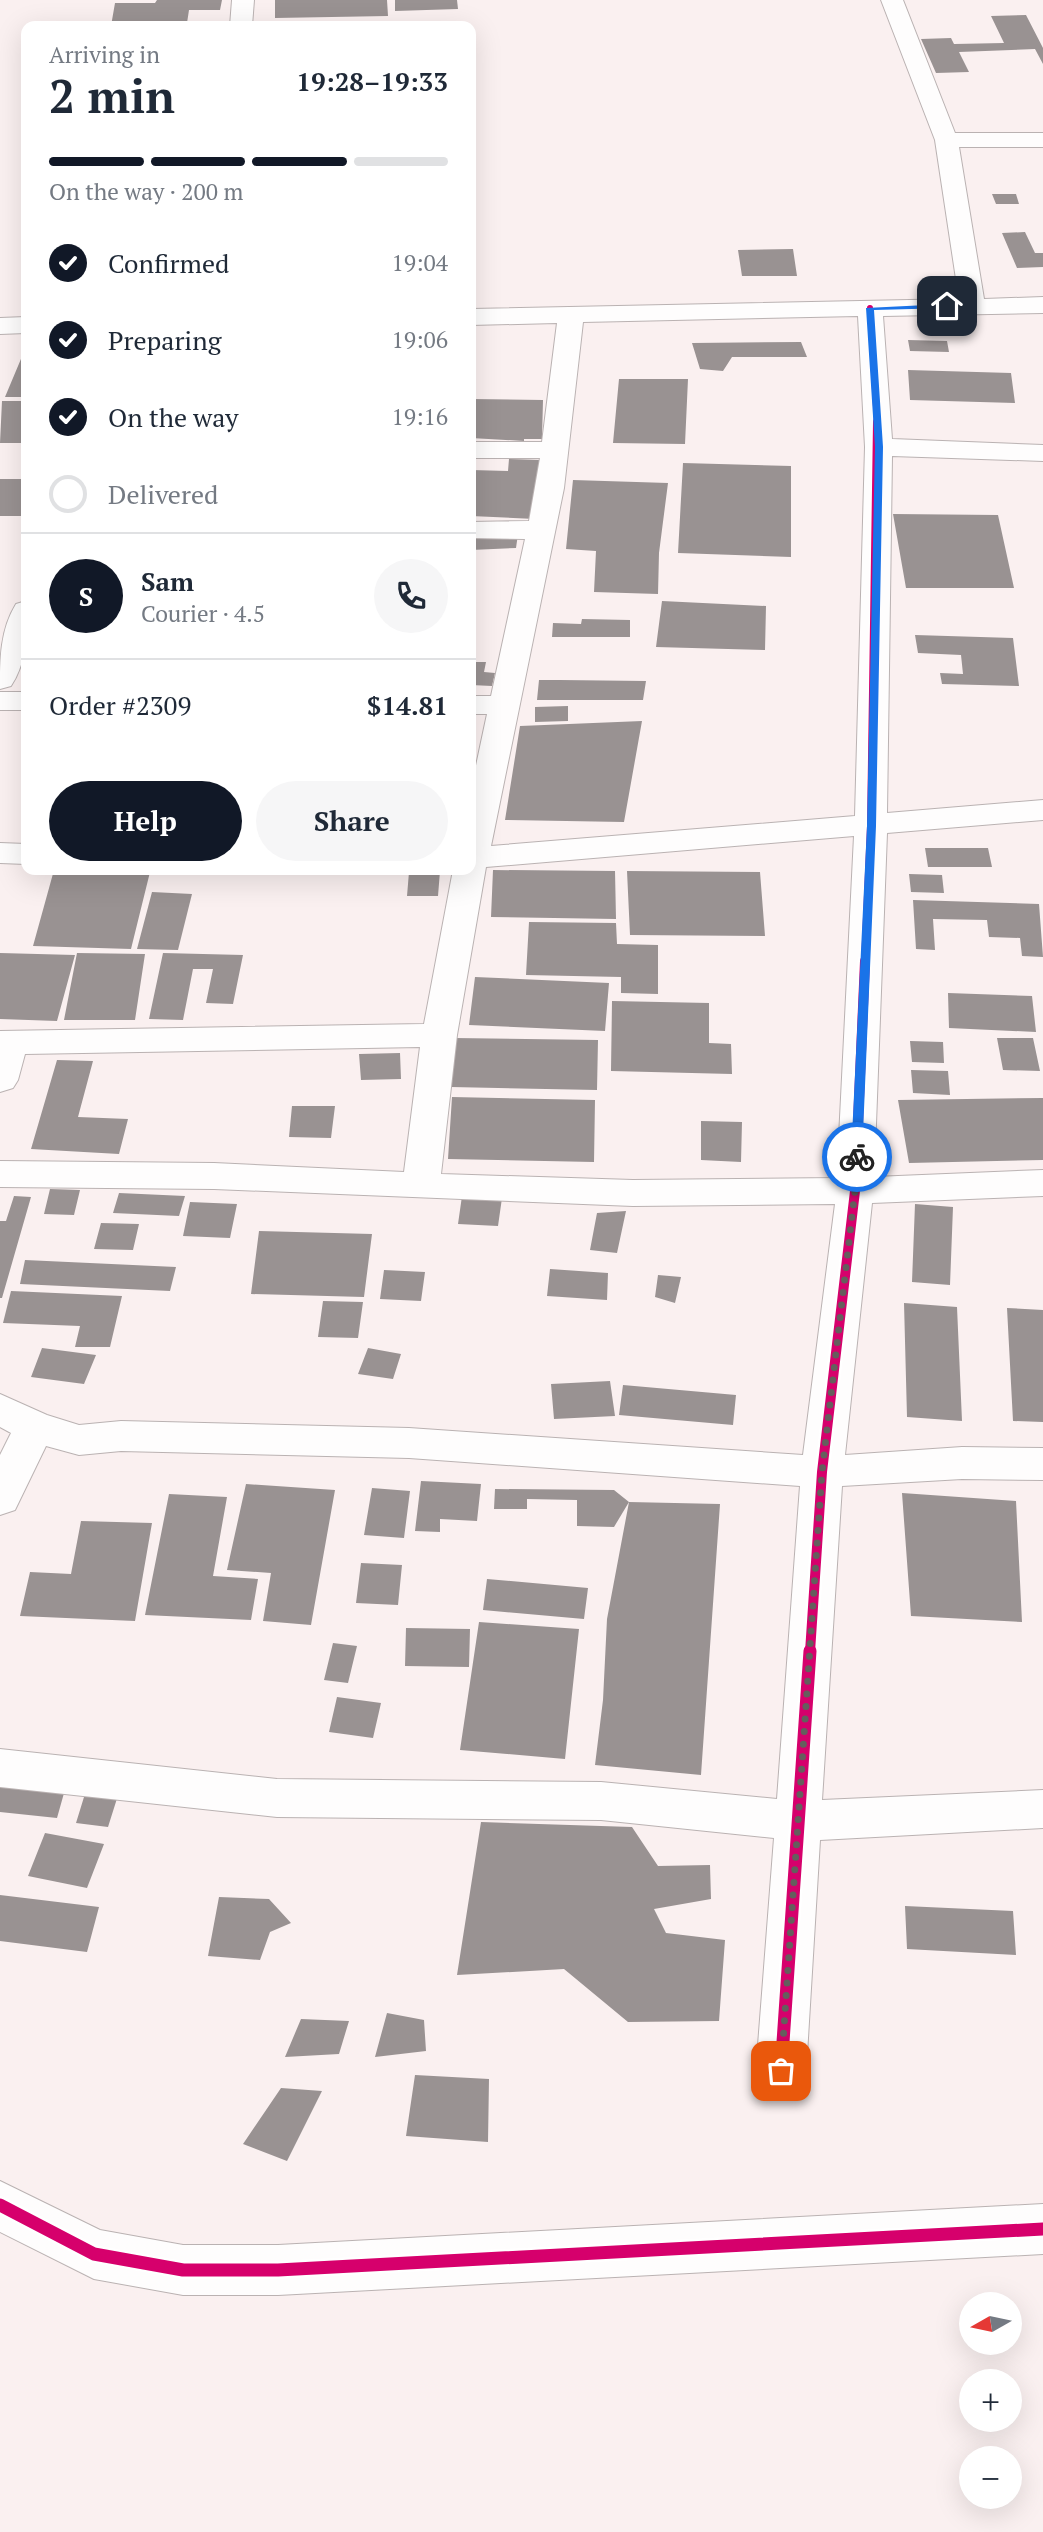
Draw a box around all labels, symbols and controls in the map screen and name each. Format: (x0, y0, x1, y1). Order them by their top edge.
text: Arriving in (49, 39, 160, 70)
text: 19:28–19:33 (296, 64, 448, 98)
text: 2 min (49, 65, 175, 126)
text: On the way · 200 m (49, 176, 243, 207)
icon: check (49, 244, 87, 282)
text: Confirmed (108, 246, 229, 280)
text: 19:04 (391, 247, 448, 278)
pin (917, 276, 977, 336)
icon: home (928, 287, 966, 325)
icon: check (49, 321, 87, 359)
text: Preparing (108, 323, 221, 357)
text: 19:06 (391, 324, 448, 355)
icon: check (49, 398, 87, 436)
text: On the way (108, 400, 239, 434)
text: 19:16 (391, 401, 448, 432)
text: Delivered (108, 477, 218, 511)
button: phone (374, 559, 448, 633)
text: Sam (141, 564, 194, 598)
text: S (79, 579, 93, 613)
text: Courier · 4.5 (141, 598, 265, 629)
text: Order #2309 (49, 688, 191, 722)
text: $14.81 (367, 688, 448, 722)
button: Help (49, 781, 242, 861)
button: Share (256, 781, 448, 861)
courier (822, 1122, 892, 1192)
icon: bike (838, 1138, 876, 1176)
pin (751, 2041, 811, 2101)
icon: bag (762, 2052, 800, 2090)
north arrow (959, 2292, 1022, 2356)
map controls (959, 2292, 1022, 2509)
button: + (959, 2369, 1022, 2432)
button: − (959, 2446, 1022, 2509)

